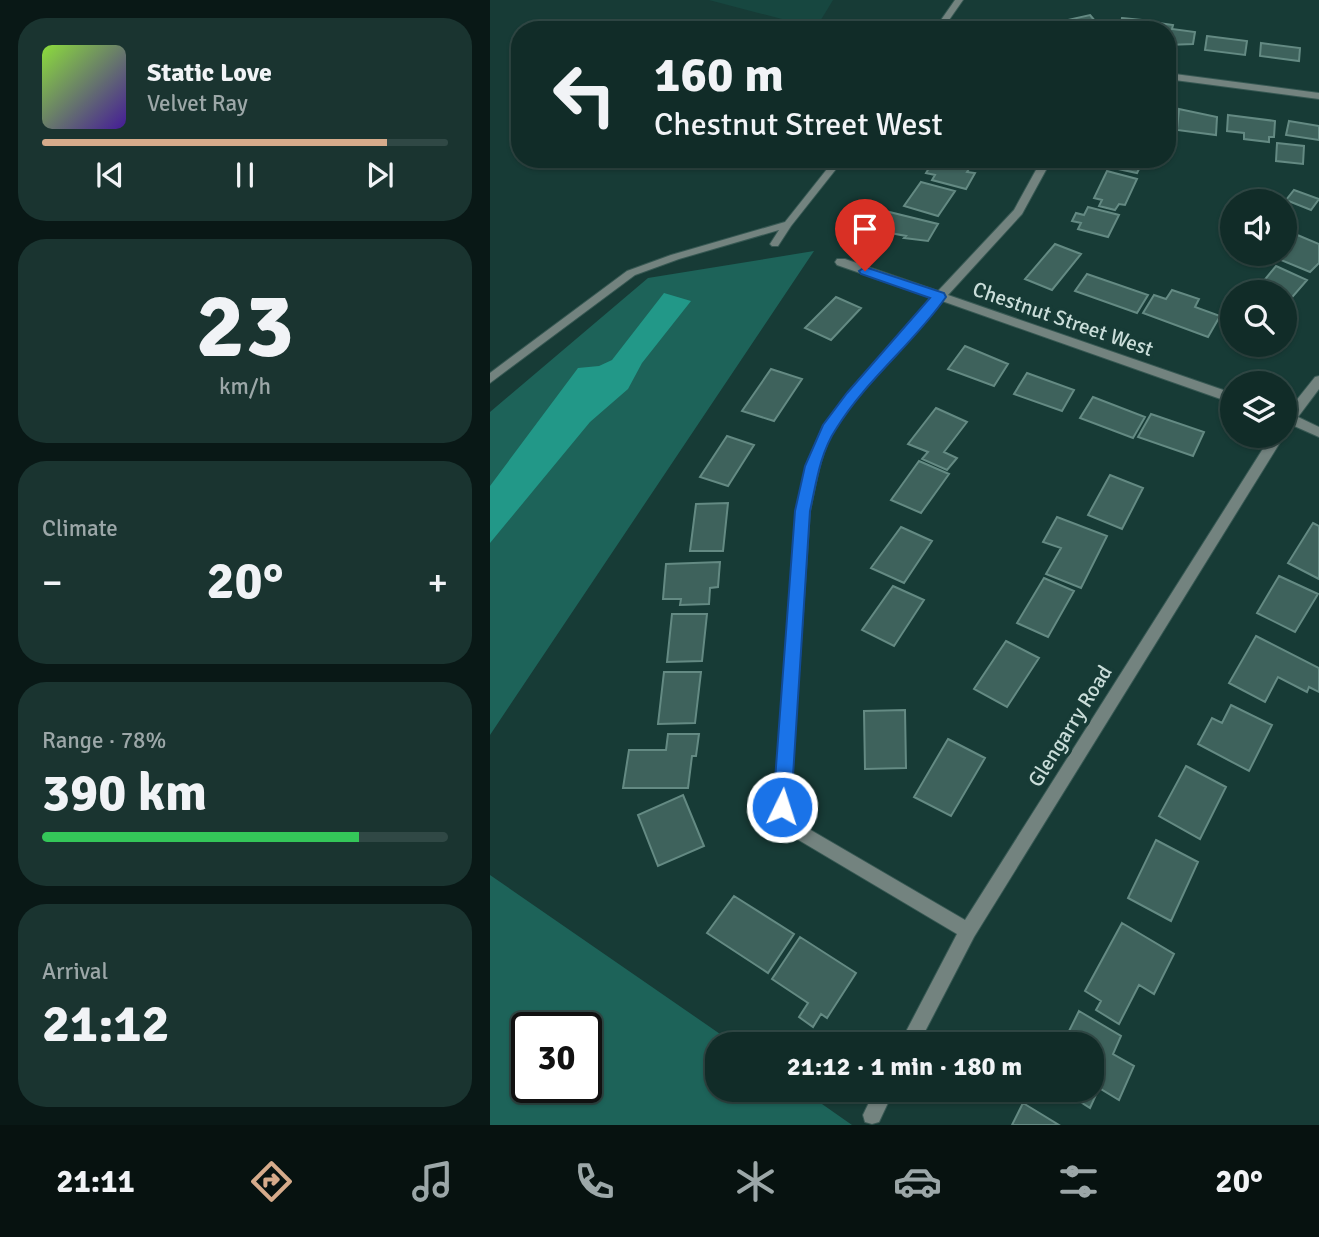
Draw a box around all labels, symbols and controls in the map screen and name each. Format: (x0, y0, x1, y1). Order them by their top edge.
text: 160 m (654, 45, 784, 105)
icon: left (539, 49, 630, 140)
text: Static Love (147, 57, 272, 89)
text: Velvet Ray (147, 89, 248, 118)
text: Chestnut Street West (654, 105, 943, 144)
icon: previous (91, 156, 129, 194)
icon: pause (226, 156, 264, 194)
icon: next (361, 156, 399, 194)
map controls (1220, 189, 1297, 448)
button: sound (1220, 189, 1297, 266)
pin (835, 199, 895, 271)
icon: arrive (846, 210, 884, 248)
text: 23 (196, 270, 294, 383)
street label: Chestnut Street West (969, 276, 1157, 362)
button: search (1220, 280, 1297, 357)
button: layers (1220, 371, 1297, 448)
text: km/h (219, 372, 271, 401)
text: Climate (42, 514, 118, 543)
text: 20° (207, 549, 283, 613)
text: − (42, 559, 63, 606)
text: + (427, 559, 448, 606)
street label: Glengarry Road (1022, 660, 1118, 792)
text: Range · 78% (42, 726, 166, 755)
text: 390 km (42, 761, 207, 825)
position arrow (745, 770, 819, 844)
text: Arrival (42, 957, 108, 986)
text: 21:12 (42, 992, 170, 1056)
speed limit sign: 30 (511, 1012, 602, 1103)
text: 21:12 · 1 min · 180 m (787, 1051, 1022, 1083)
icon: directions (247, 1157, 296, 1206)
icon: music (408, 1157, 457, 1206)
icon: phone (570, 1157, 619, 1206)
icon: climate (731, 1157, 780, 1206)
icon: car (893, 1157, 942, 1206)
icon: filters (1054, 1157, 1103, 1206)
text: 21:11 (56, 1162, 135, 1201)
text: 20° (1215, 1162, 1263, 1201)

